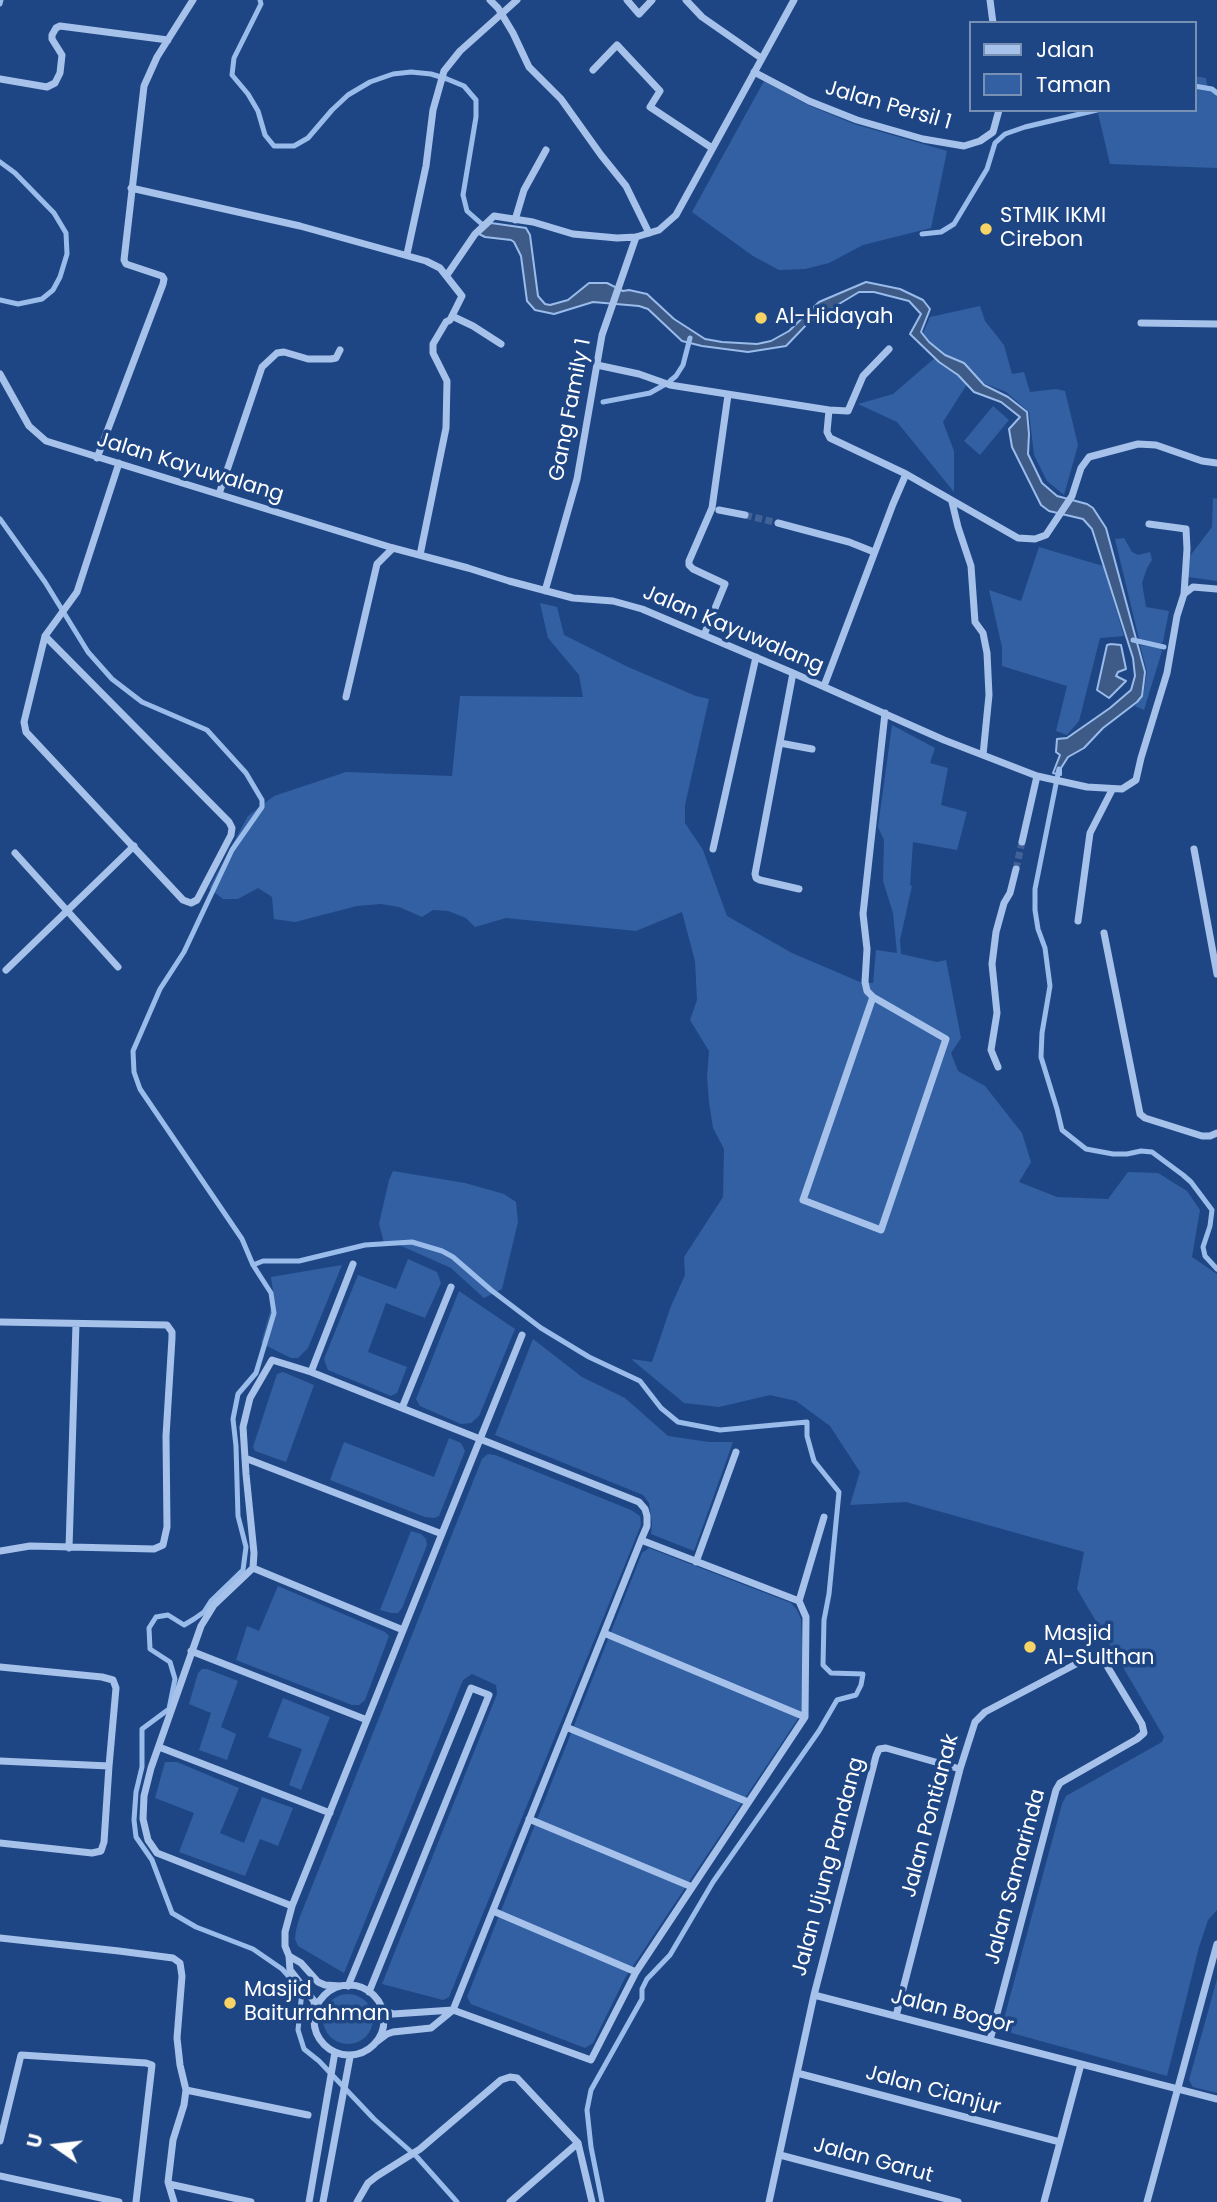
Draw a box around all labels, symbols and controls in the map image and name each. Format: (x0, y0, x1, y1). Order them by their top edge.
legend (968, 21, 1196, 112)
text: Jalan (1036, 35, 1094, 64)
text: Taman (1036, 70, 1111, 99)
street label: Jalan Persil 1 (822, 76, 954, 136)
place label: STMIK IKMI Cirebon (1000, 204, 1106, 254)
marker: STMIK IKMI Cirebon (978, 221, 994, 237)
place label: Al-Hidayah (775, 305, 893, 331)
marker: Al-Hidayah (753, 310, 769, 326)
street label: Gang Family 1 (545, 337, 597, 483)
street label: Jalan Kayuwalang (93, 428, 287, 508)
street label: Jalan Kayuwalang (639, 580, 827, 680)
place label: Masjid Al-Sulthan (1044, 1622, 1155, 1672)
marker: Masjid Al-Sulthan (1022, 1639, 1038, 1655)
street label: Jalan Pontianak (897, 1731, 965, 1901)
street label: Jalan Ujung Pandang (788, 1755, 870, 1979)
street label: Jalan Samarinda (980, 1786, 1052, 1968)
place label: Masjid Baiturrahman (244, 1978, 390, 2028)
street label: Jalan Bogor (888, 1985, 1016, 2039)
marker: Masjid Baiturrahman (222, 1995, 238, 2011)
street label: Jalan Cianjur (862, 2061, 1004, 2121)
north arrow (21, 2111, 91, 2181)
text: U (20, 2131, 50, 2151)
street label: Jalan Garut (810, 2133, 936, 2189)

